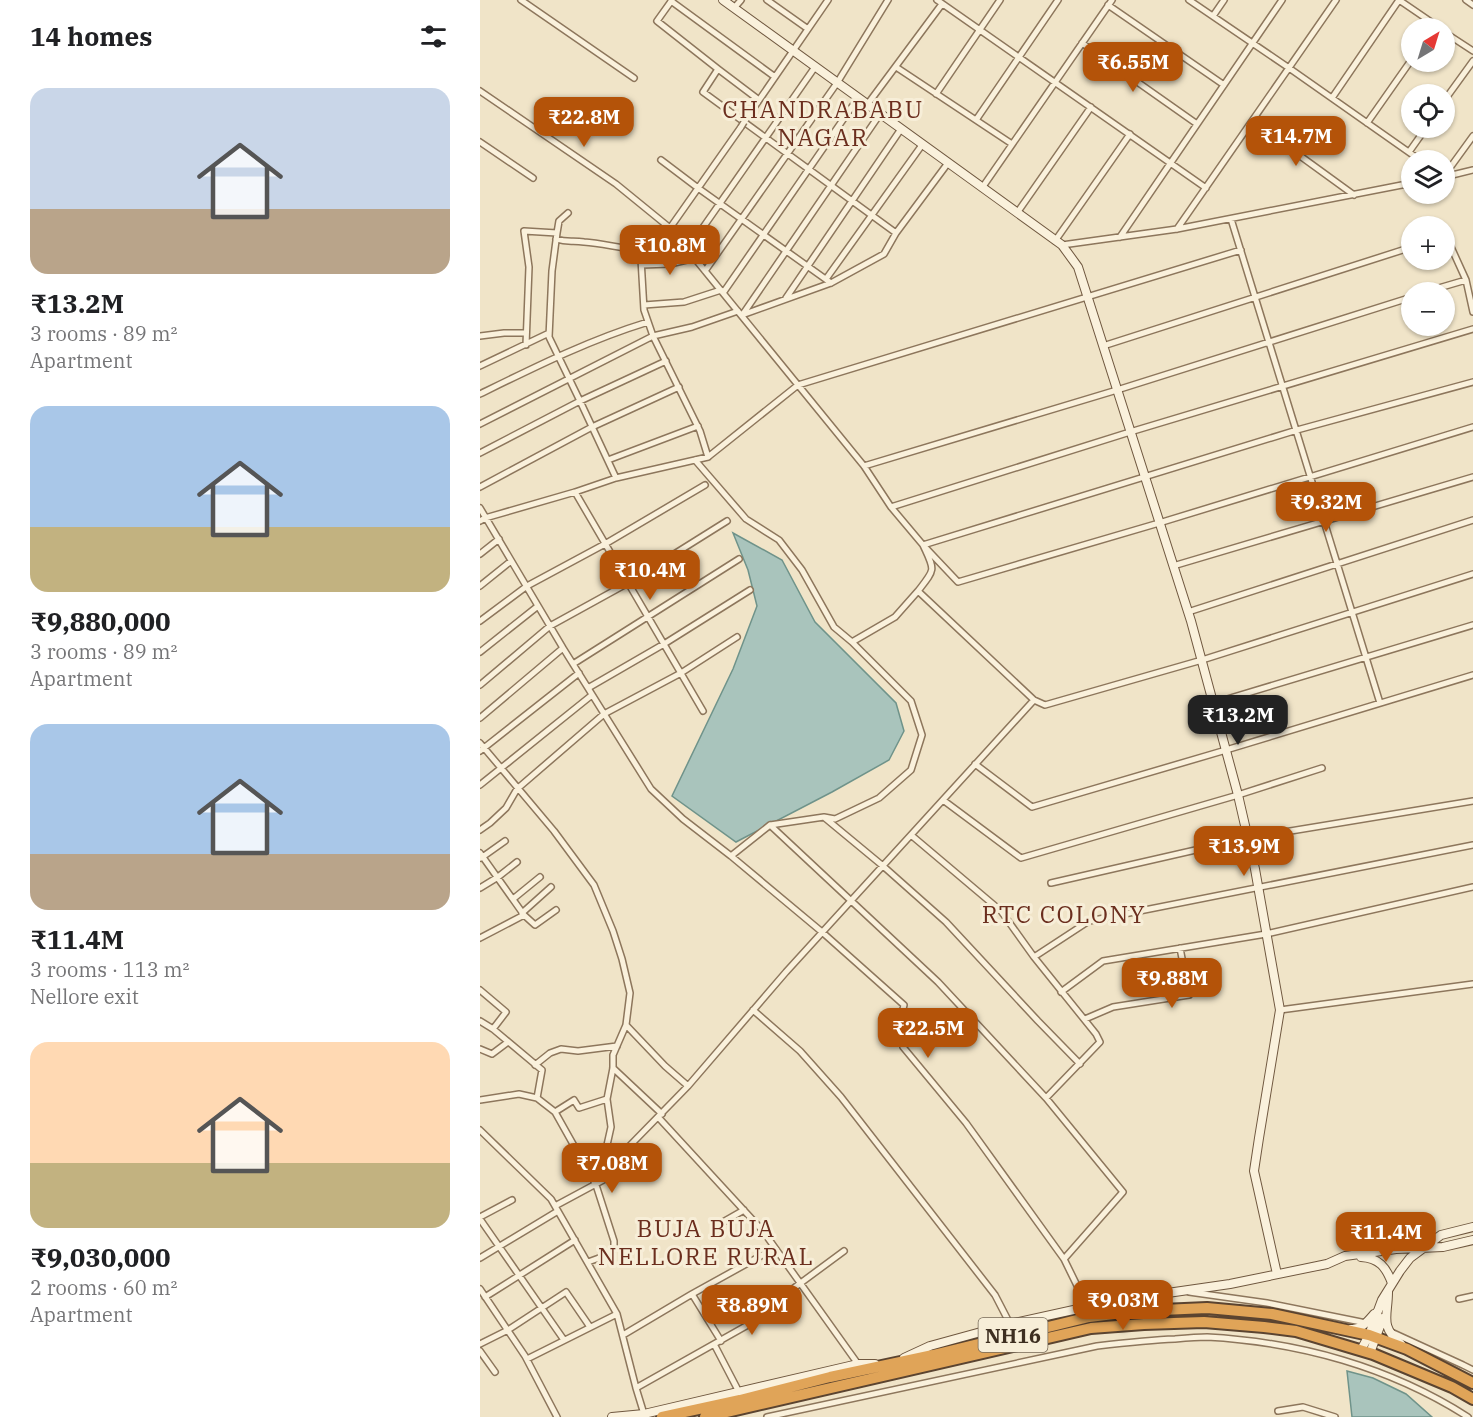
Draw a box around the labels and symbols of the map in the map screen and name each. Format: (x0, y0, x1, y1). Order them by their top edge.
north arrow (1401, 18, 1455, 72)
pin: ₹6.55M (1084, 42, 1182, 93)
district label: CHANDRABABU NAGAR (722, 93, 924, 153)
pin: ₹22.8M (535, 97, 633, 148)
pin: ₹14.7M (1247, 116, 1345, 167)
pin: ₹10.8M (621, 225, 719, 276)
pin: ₹9.32M (1277, 482, 1375, 533)
pin: ₹10.4M (601, 550, 699, 601)
pin: ₹13.2M (1189, 695, 1287, 746)
pin: ₹13.9M (1195, 826, 1293, 877)
district label: RTC COLONY (982, 898, 1146, 930)
pin: ₹9.88M (1123, 958, 1221, 1009)
pin: ₹22.5M (879, 1008, 977, 1059)
pin: ₹7.08M (563, 1143, 661, 1194)
district label: BUJA BUJA NELLORE RURAL (598, 1212, 814, 1272)
pin: ₹11.4M (1337, 1212, 1435, 1263)
pin: ₹9.03M (1074, 1280, 1172, 1331)
pin: ₹8.89M (703, 1285, 801, 1336)
road number: NH16 (978, 1318, 1048, 1352)

